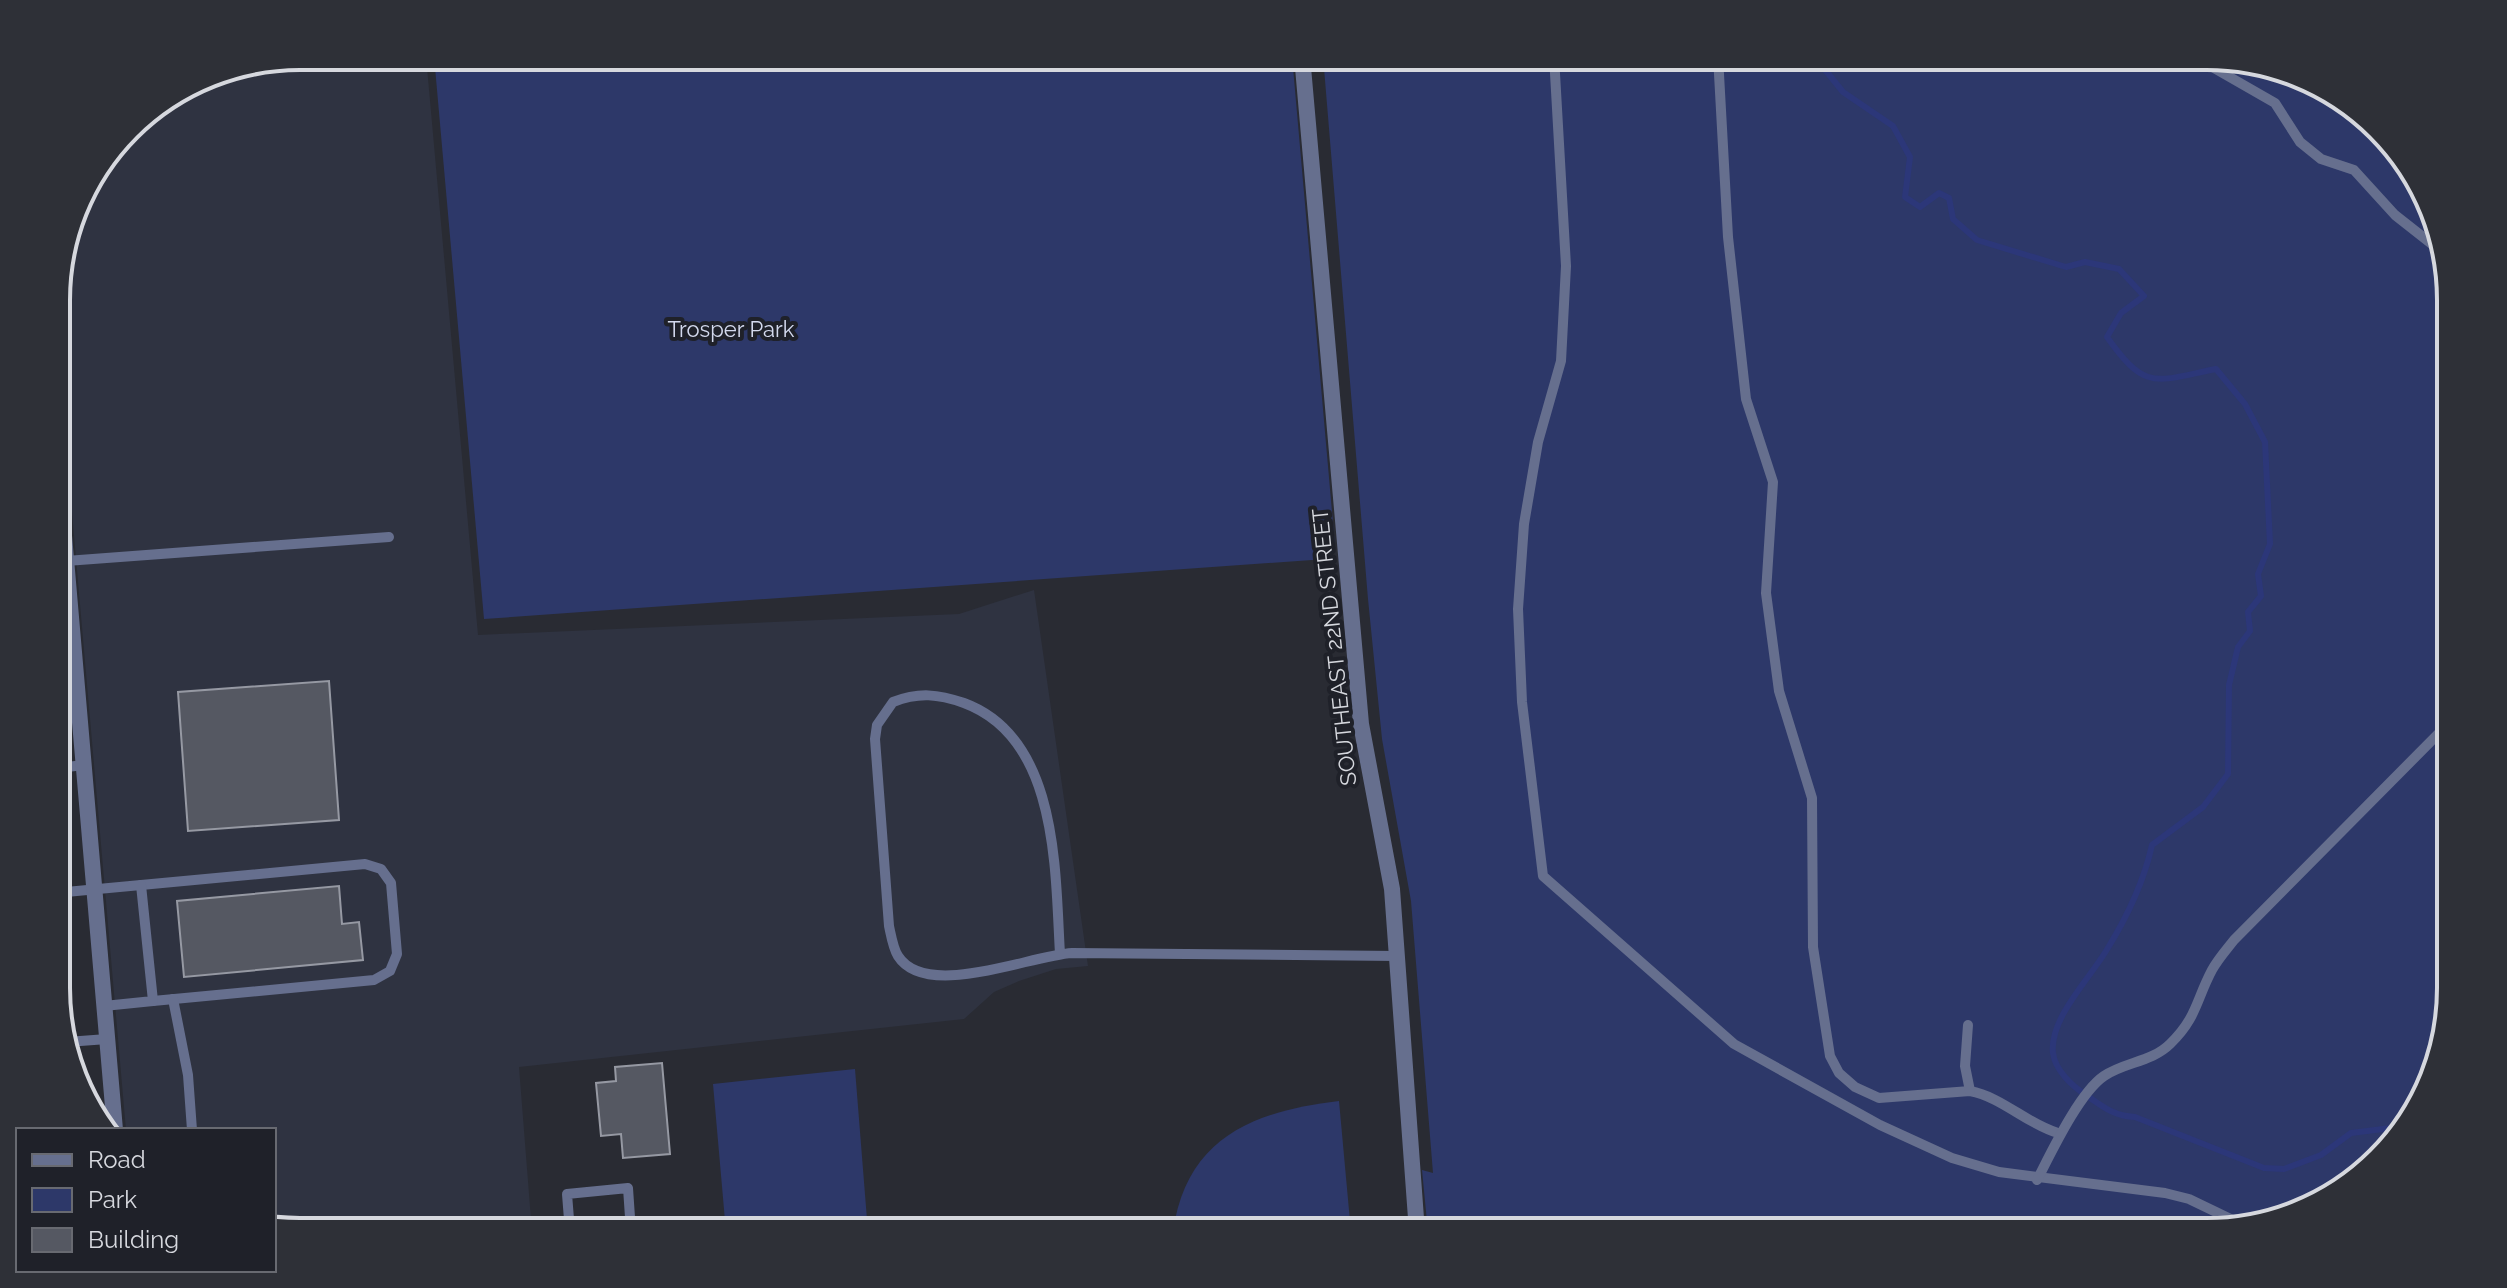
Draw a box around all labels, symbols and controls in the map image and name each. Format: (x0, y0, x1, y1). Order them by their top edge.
park label: Trosper Park (668, 316, 795, 342)
street label: SOUTHEAST 22ND STREET (1306, 507, 1361, 787)
legend (16, 1128, 276, 1272)
text: Road (88, 1145, 146, 1174)
text: Park (88, 1185, 137, 1214)
text: Building (88, 1225, 179, 1254)

